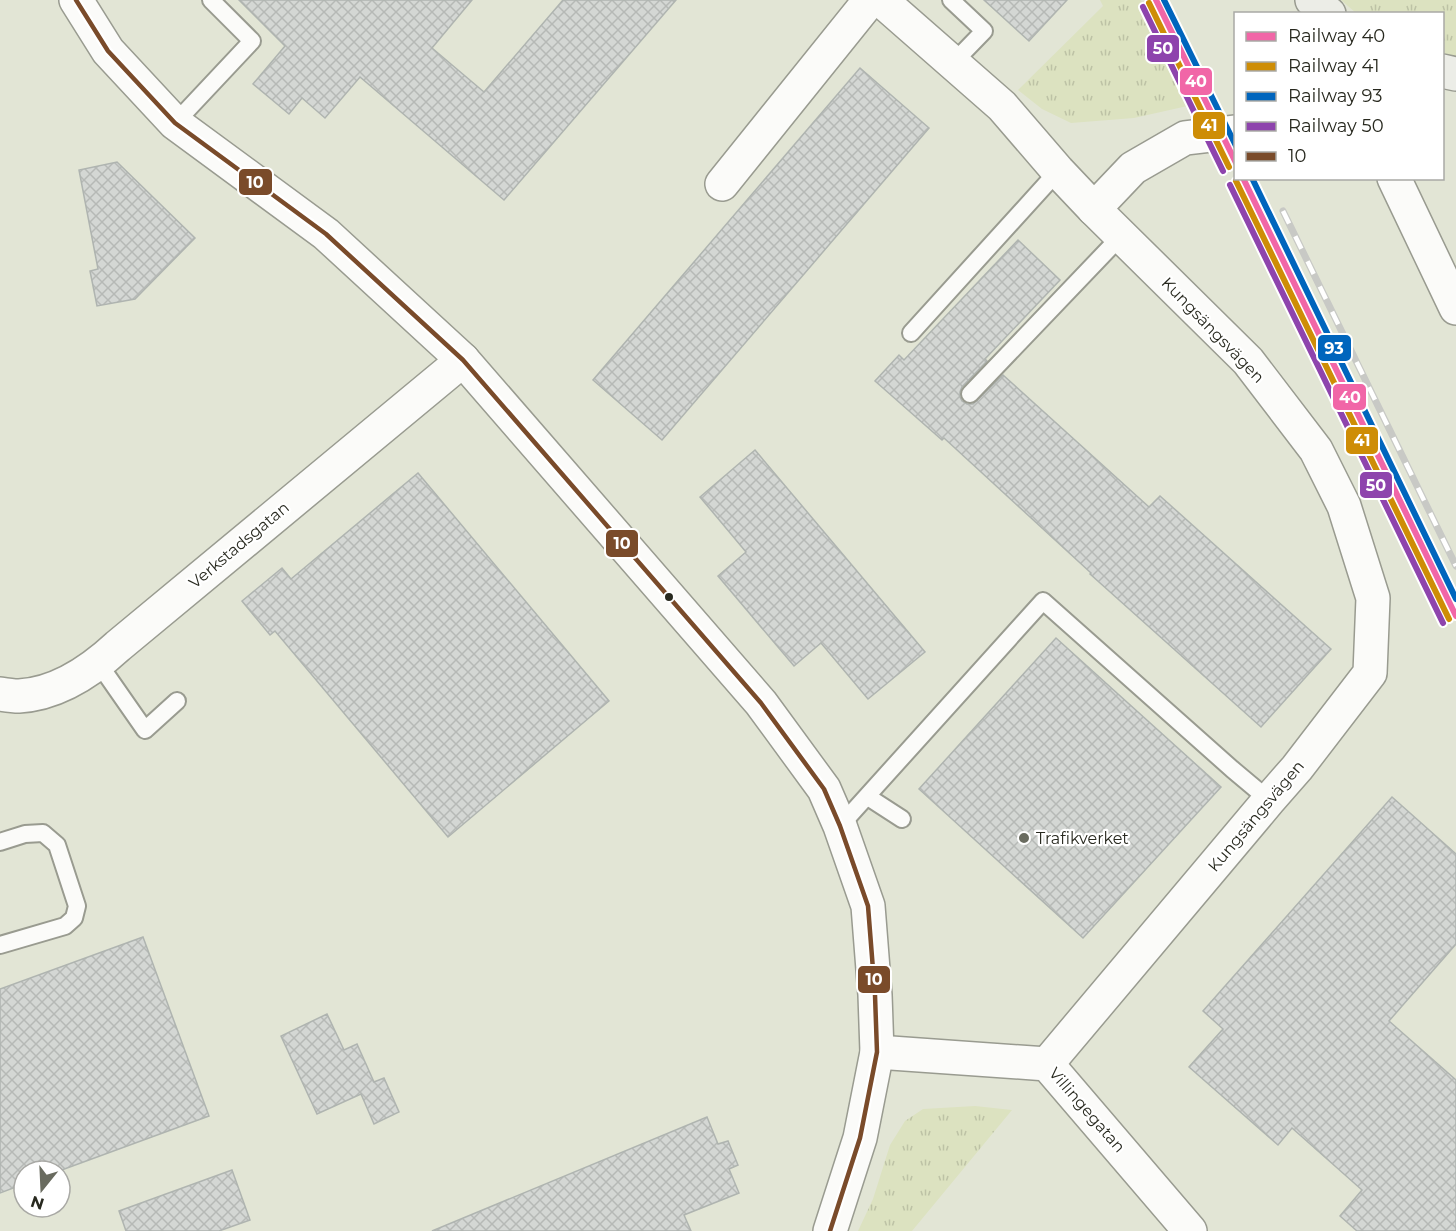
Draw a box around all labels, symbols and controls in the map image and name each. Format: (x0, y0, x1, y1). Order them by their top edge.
legend (1234, 12, 1444, 180)
text: Railway 40 (1288, 25, 1385, 47)
line badge: 50 (1146, 34, 1180, 63)
text: 50 (1153, 39, 1173, 58)
text: Railway 41 (1288, 55, 1379, 77)
line badge: 40 (1179, 67, 1213, 96)
text: 40 (1185, 72, 1207, 91)
text: Railway 93 (1288, 85, 1382, 107)
line badge: 41 (1192, 111, 1226, 140)
text: Railway 50 (1288, 115, 1384, 137)
text: 41 (1201, 116, 1217, 135)
text: 10 (1288, 145, 1306, 167)
line badge: 10 (238, 168, 273, 196)
text: 10 (246, 173, 264, 192)
street label: Kungsängsvägen (1158, 273, 1268, 387)
line badge: 93 (1317, 334, 1352, 362)
text: 93 (1324, 339, 1344, 358)
line badge: 40 (1332, 383, 1367, 411)
text: 40 (1339, 388, 1361, 407)
line badge: 41 (1345, 426, 1379, 455)
text: 41 (1354, 431, 1370, 450)
line badge: 50 (1359, 471, 1393, 499)
text: 50 (1366, 476, 1386, 495)
street label: Verkstadsgatan (185, 498, 293, 592)
line badge: 10 (605, 529, 639, 558)
text: 10 (613, 534, 631, 553)
unlabelled marker (663, 591, 675, 603)
street label: Kungsängsvägen (1204, 756, 1308, 876)
place label: Trafikverket (1036, 829, 1129, 848)
marker: Trafikverket (1017, 831, 1031, 845)
line badge: 10 (857, 965, 891, 994)
text: 10 (865, 970, 883, 989)
street label: Villingegatan (1045, 1064, 1129, 1156)
north arrow (12, 1159, 72, 1219)
text: N (28, 1192, 47, 1214)

